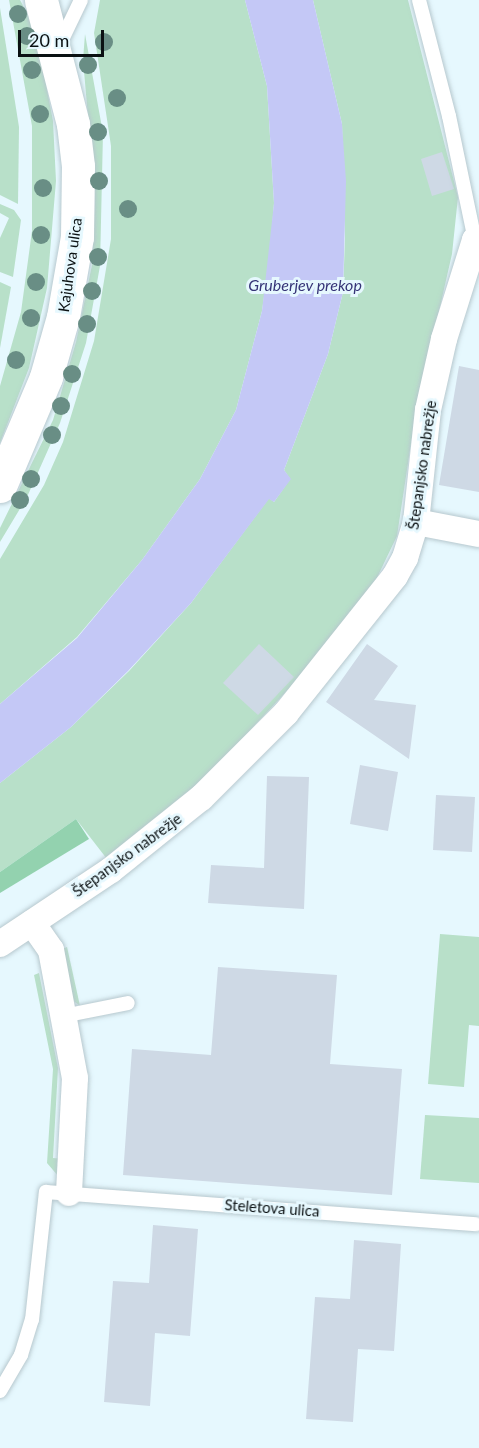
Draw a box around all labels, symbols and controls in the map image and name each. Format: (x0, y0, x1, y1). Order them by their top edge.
scale bar (21, 18, 106, 56)
text: 20 m (29, 29, 69, 51)
street label: Kajuhova ulica (54, 217, 86, 313)
water label: Gruberjev prekop (248, 275, 362, 295)
street label: Štepanjsko nabrežje (404, 399, 440, 531)
street label: Štepanjsko nabrežje (69, 809, 185, 901)
street label: Steletova ulica (224, 1196, 320, 1220)

